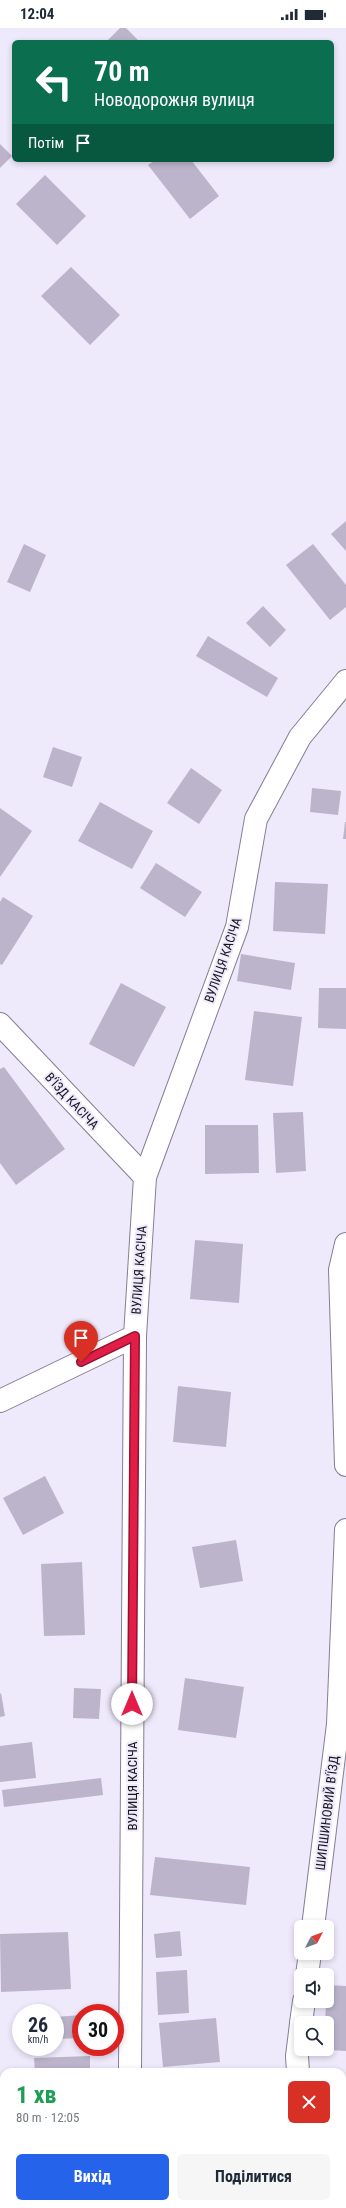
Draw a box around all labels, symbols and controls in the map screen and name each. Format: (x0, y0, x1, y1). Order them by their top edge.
text: 12:04 (20, 5, 54, 23)
text: 70 m (94, 55, 150, 88)
icon: left (28, 56, 80, 108)
text: Новодорожня вулиця (94, 89, 255, 110)
icon: arrive (72, 132, 94, 154)
text: Потім (28, 134, 64, 152)
street label: ВУЛИЦЯ КАСІЧА (201, 915, 245, 1005)
street label: В’ЇЗД КАСІЧА (42, 1070, 102, 1133)
street label: ВУЛИЦЯ КАСІЧА (128, 1225, 150, 1315)
pin (64, 1321, 98, 1362)
icon: arrive (70, 1327, 92, 1349)
position arrow (111, 1683, 153, 1725)
street label: ВУЛИЦЯ КАСІЧА (125, 1741, 140, 1831)
street label: ШИПШИНОВИЙ В'ЇЗД (313, 1754, 342, 1871)
north arrow (294, 1920, 334, 1960)
map controls (294, 1920, 334, 2056)
button: sound (294, 1968, 334, 2008)
speed limit sign: 30 (72, 2004, 124, 2056)
text: 26 (28, 2013, 48, 2037)
button: search (294, 2016, 334, 2056)
text: km/h (28, 2034, 48, 2045)
text: 1 хв (16, 2081, 56, 2109)
button: close (288, 2081, 330, 2123)
text: 80 m · 12:05 (16, 2110, 79, 2125)
button: Вихід (16, 2154, 169, 2200)
button: Поділитися (177, 2154, 330, 2200)

